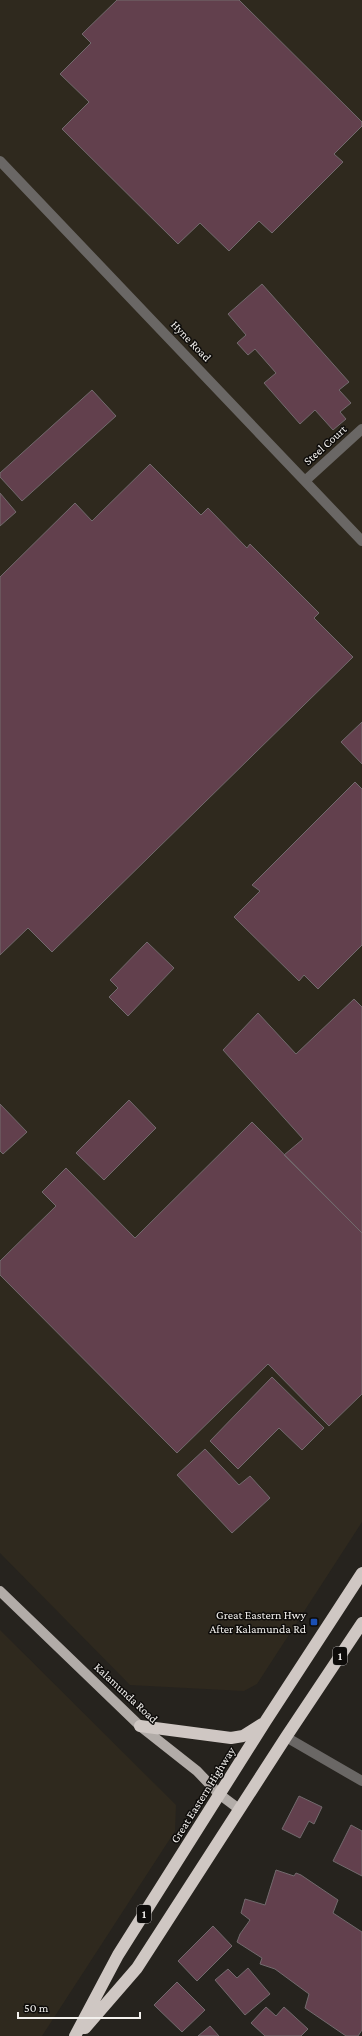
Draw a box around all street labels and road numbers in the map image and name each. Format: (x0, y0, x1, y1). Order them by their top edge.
street label: Hyne Road (168, 318, 214, 365)
street label: Steel Court (301, 421, 350, 468)
road number: 1 (333, 1647, 347, 1665)
street label: Kalamunda Road (91, 1660, 161, 1727)
street label: Great Eastern Highway (168, 1744, 238, 1846)
road number: 1 (137, 1905, 151, 1923)

